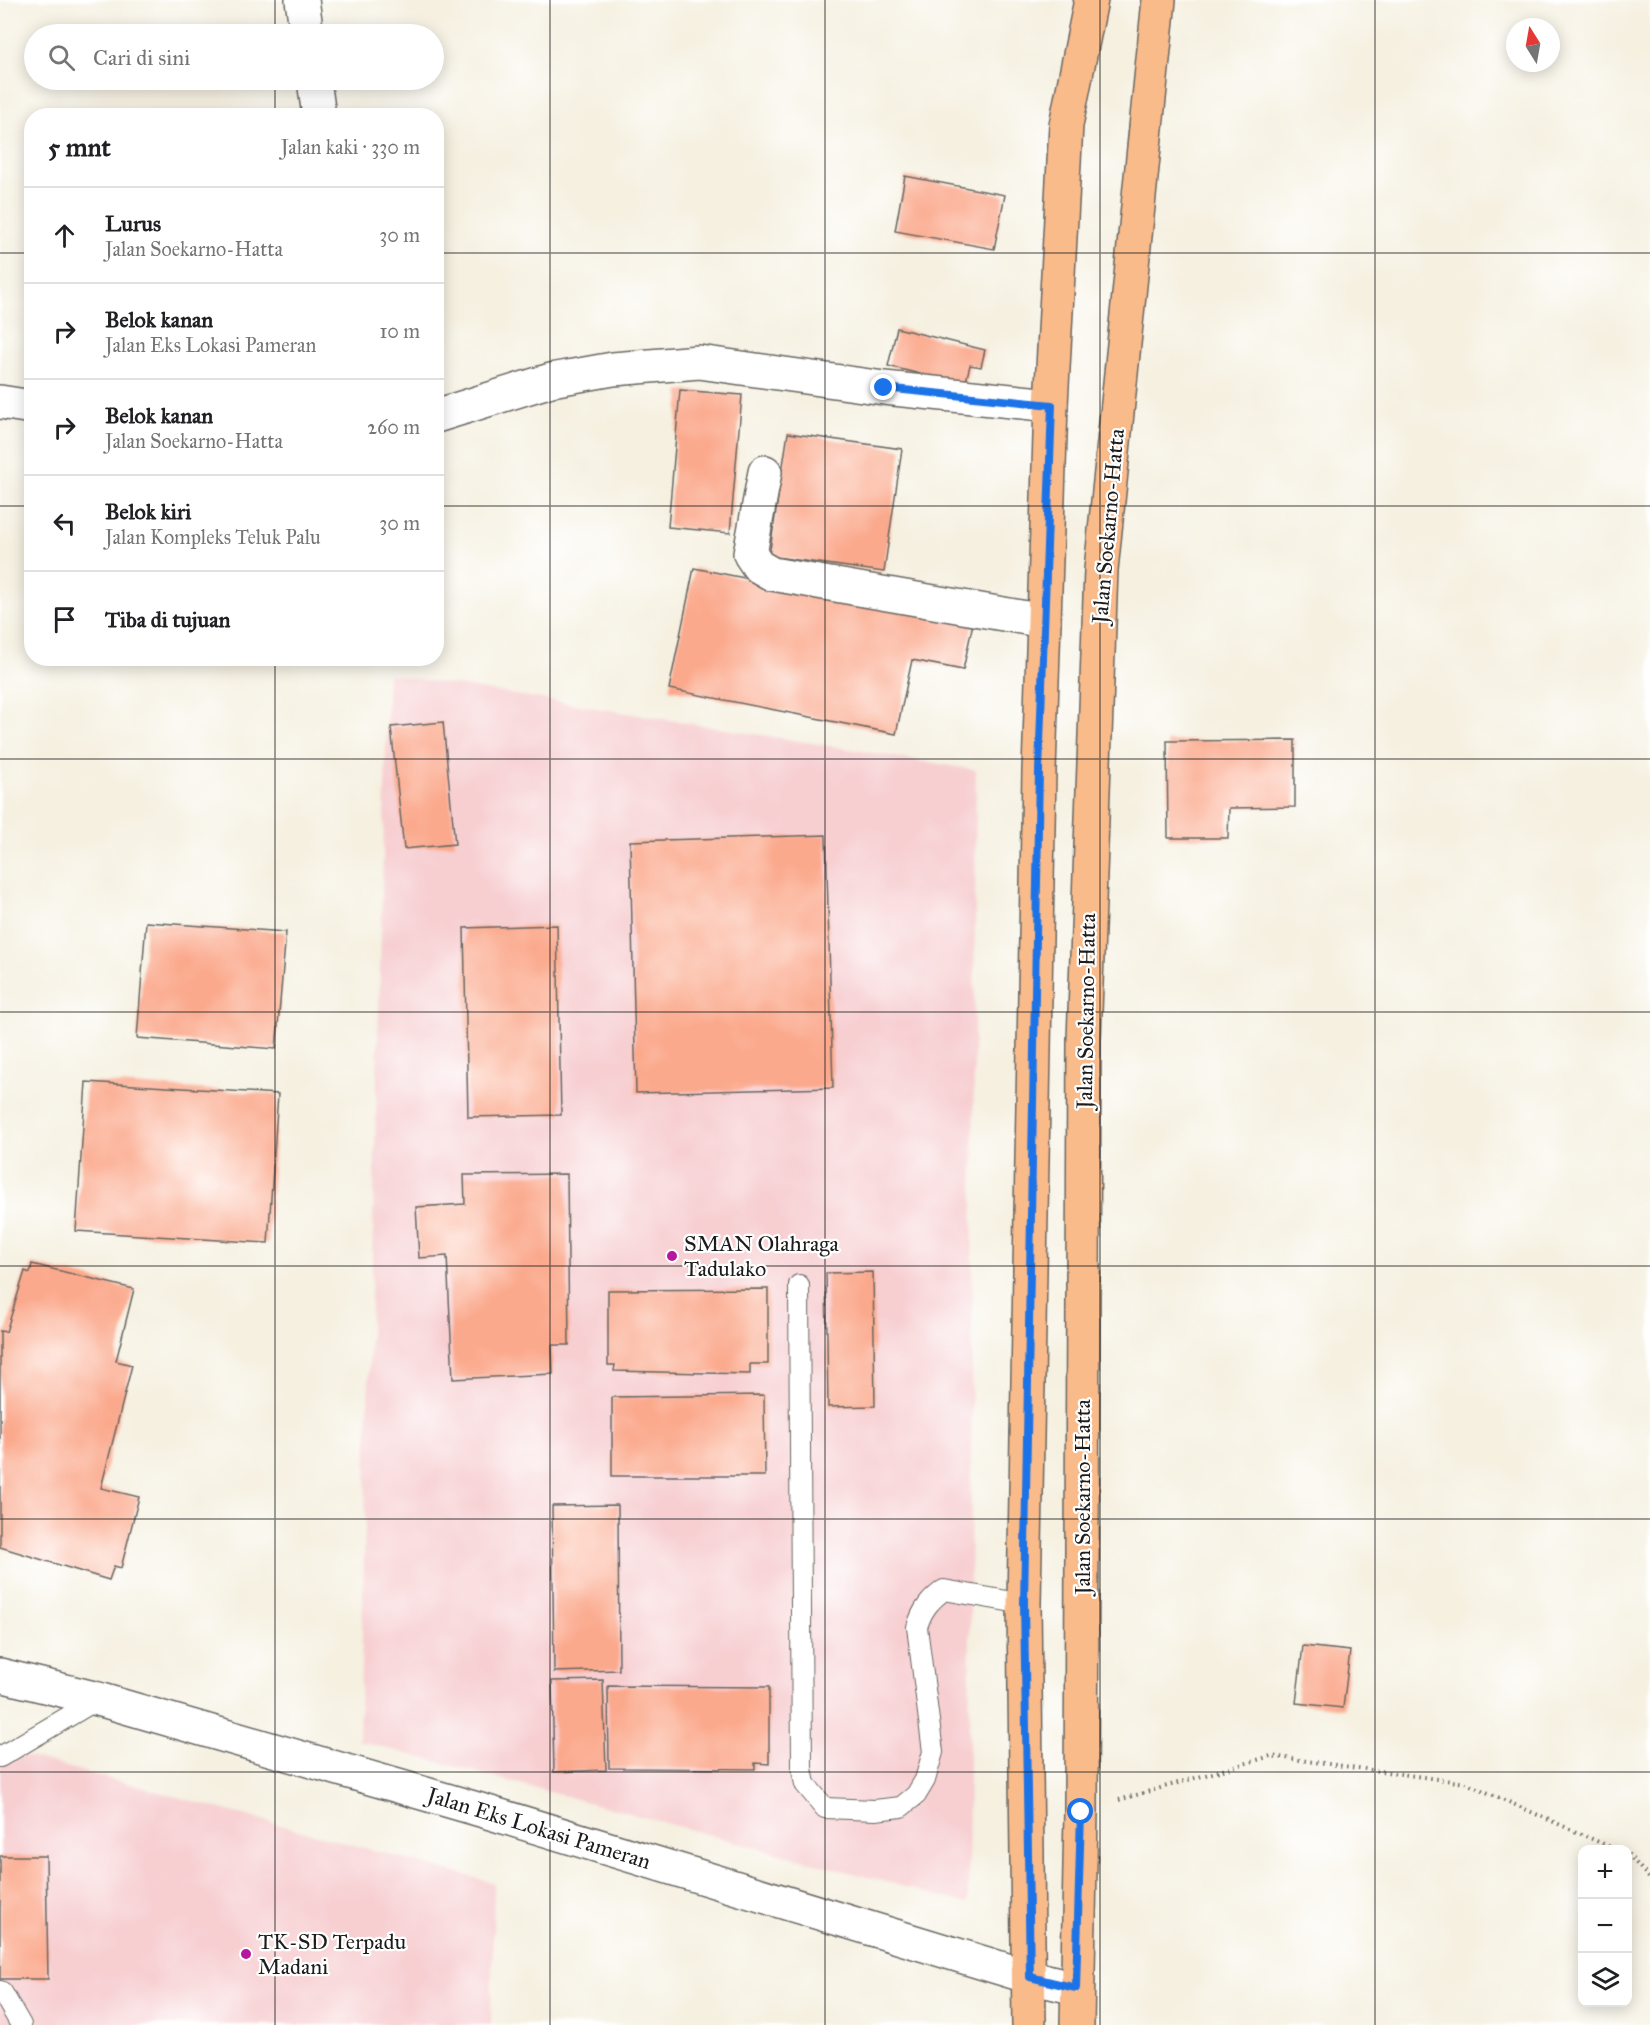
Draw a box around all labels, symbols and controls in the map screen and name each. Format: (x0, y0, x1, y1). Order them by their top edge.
north arrow (1506, 18, 1560, 72)
search box (24, 24, 444, 90)
icon: search (45, 41, 78, 74)
text: Cari di sini (93, 44, 190, 71)
text: 5 mnt (48, 131, 111, 163)
text: Jalan kaki · 330 m (281, 135, 420, 159)
text: Lurus (105, 210, 161, 237)
icon: ahead (48, 219, 81, 252)
text: 30 m (379, 223, 420, 247)
text: Jalan Soekarno-Hatta (105, 237, 283, 261)
text: Belok kanan (105, 306, 213, 333)
icon: right (48, 315, 81, 348)
text: 10 m (379, 319, 420, 343)
text: Jalan Eks Lokasi Pameran (105, 333, 316, 357)
route end (870, 374, 896, 400)
text: Belok kanan (105, 402, 213, 429)
icon: right (48, 411, 81, 444)
text: 260 m (367, 415, 420, 439)
street label: Jalan Soekarno-Hatta (1086, 427, 1130, 627)
text: Jalan Soekarno-Hatta (105, 429, 283, 453)
text: Belok kiri (105, 498, 191, 525)
icon: left (48, 507, 81, 540)
text: 30 m (379, 511, 420, 535)
text: Jalan Kompleks Teluk Palu (105, 525, 321, 549)
icon: arrive (48, 603, 81, 636)
text: Tiba di tujuan (105, 606, 230, 633)
street label: Jalan Soekarno-Hatta (1071, 912, 1101, 1111)
place label: SMAN Olahraga Tadulako (684, 1230, 840, 1282)
marker: SMAN Olahraga Tadulako (665, 1249, 679, 1263)
street label: Jalan Soekarno-Hatta (1069, 1398, 1096, 1597)
street label: Jalan Eks Lokasi Pameran (422, 1781, 654, 1875)
route start (1067, 1798, 1093, 1824)
map controls (1578, 1845, 1632, 2007)
button: + (1578, 1845, 1632, 1899)
button: − (1578, 1899, 1632, 1953)
place label: TK-SD Terpadu Madani (258, 1928, 407, 1980)
marker: TK-SD Terpadu Madani (239, 1947, 253, 1961)
button: layers (1578, 1953, 1632, 2007)

